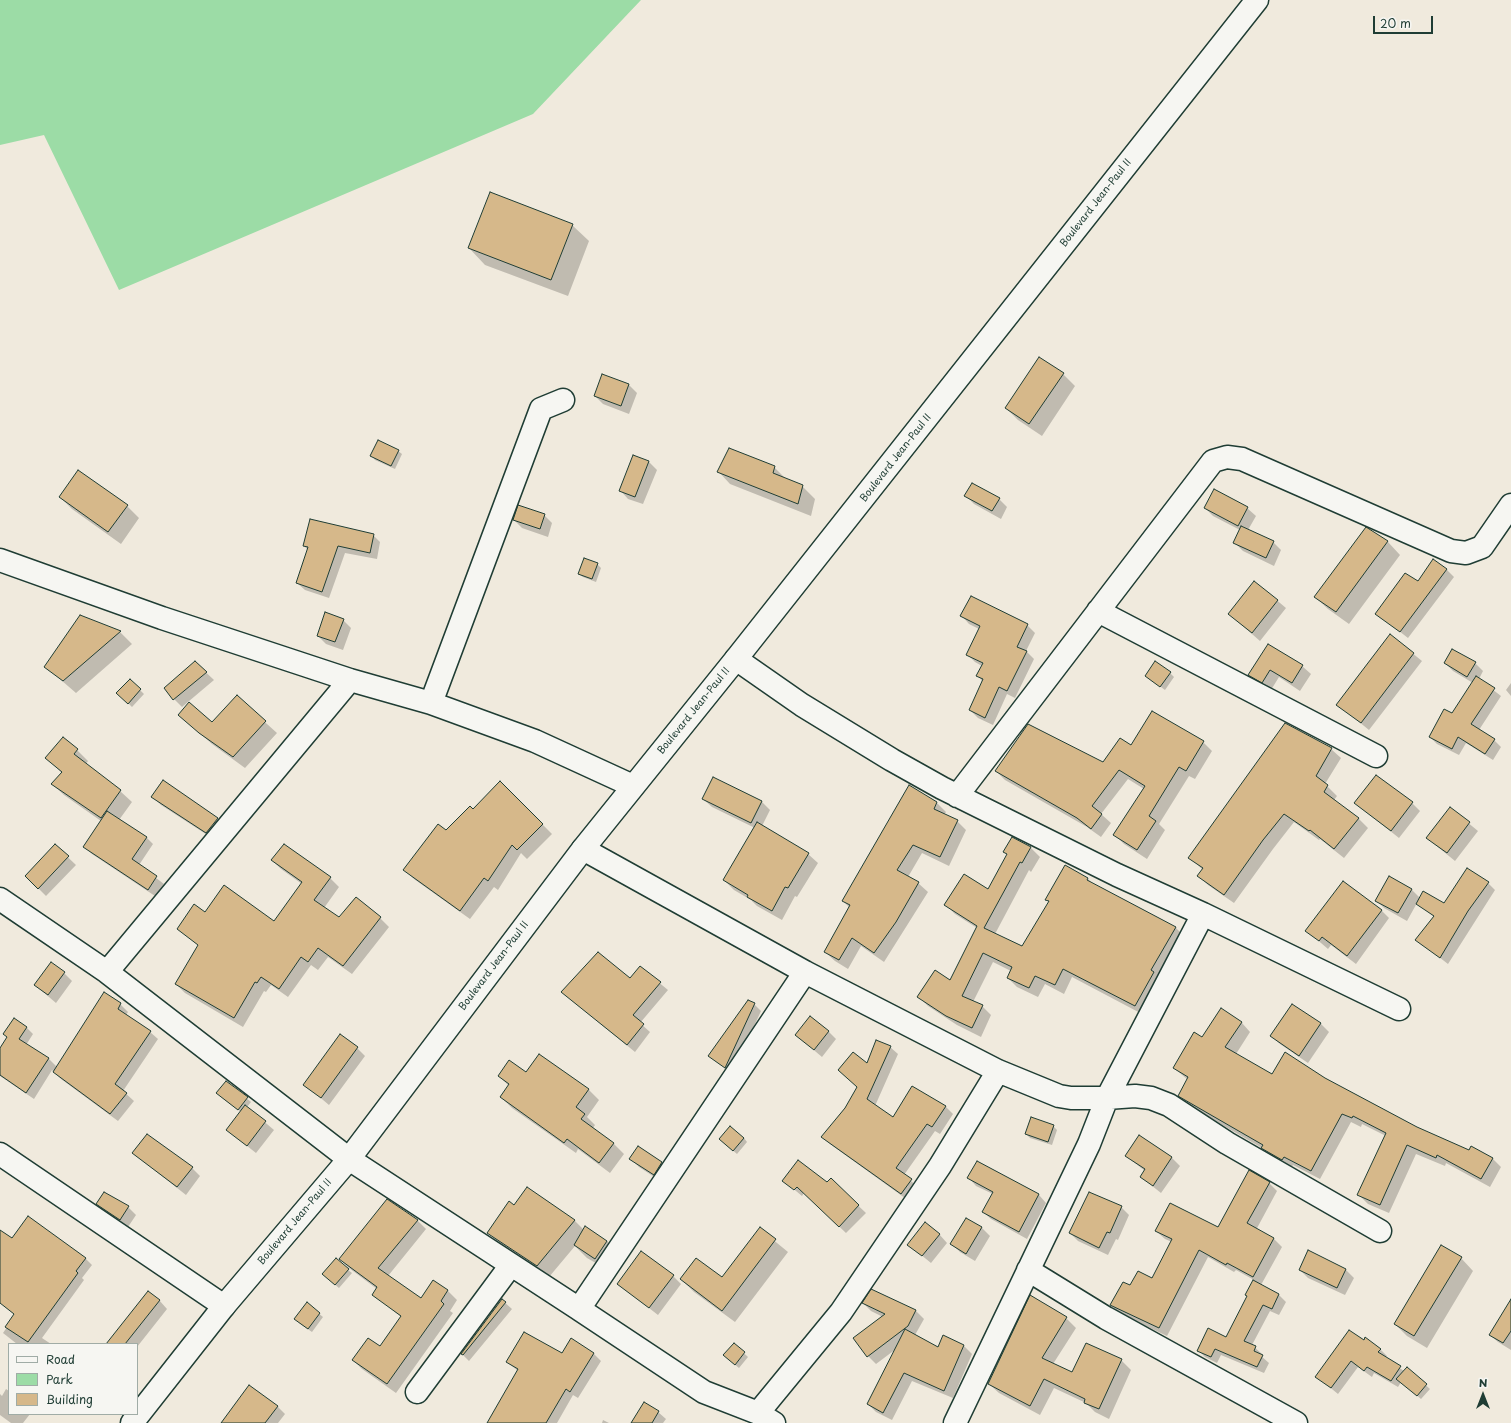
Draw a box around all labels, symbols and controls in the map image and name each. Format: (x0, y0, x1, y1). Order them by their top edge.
scale bar (1375, 8, 1435, 34)
text: 20 m (1380, 14, 1411, 32)
street label: Boulevard Jean-Paul II (1058, 157, 1134, 249)
street label: Boulevard Jean-Paul II (858, 412, 934, 504)
street label: Boulevard Jean-Paul II (655, 665, 733, 757)
street label: Boulevard Jean-Paul II (457, 919, 531, 1013)
street label: Boulevard Jean-Paul II (256, 1177, 334, 1267)
legend (8, 1343, 138, 1415)
text: Road (46, 1350, 75, 1368)
text: Park (46, 1370, 73, 1388)
text: N (1479, 1374, 1487, 1391)
north arrow (1463, 1375, 1503, 1415)
text: Building (46, 1390, 93, 1408)

